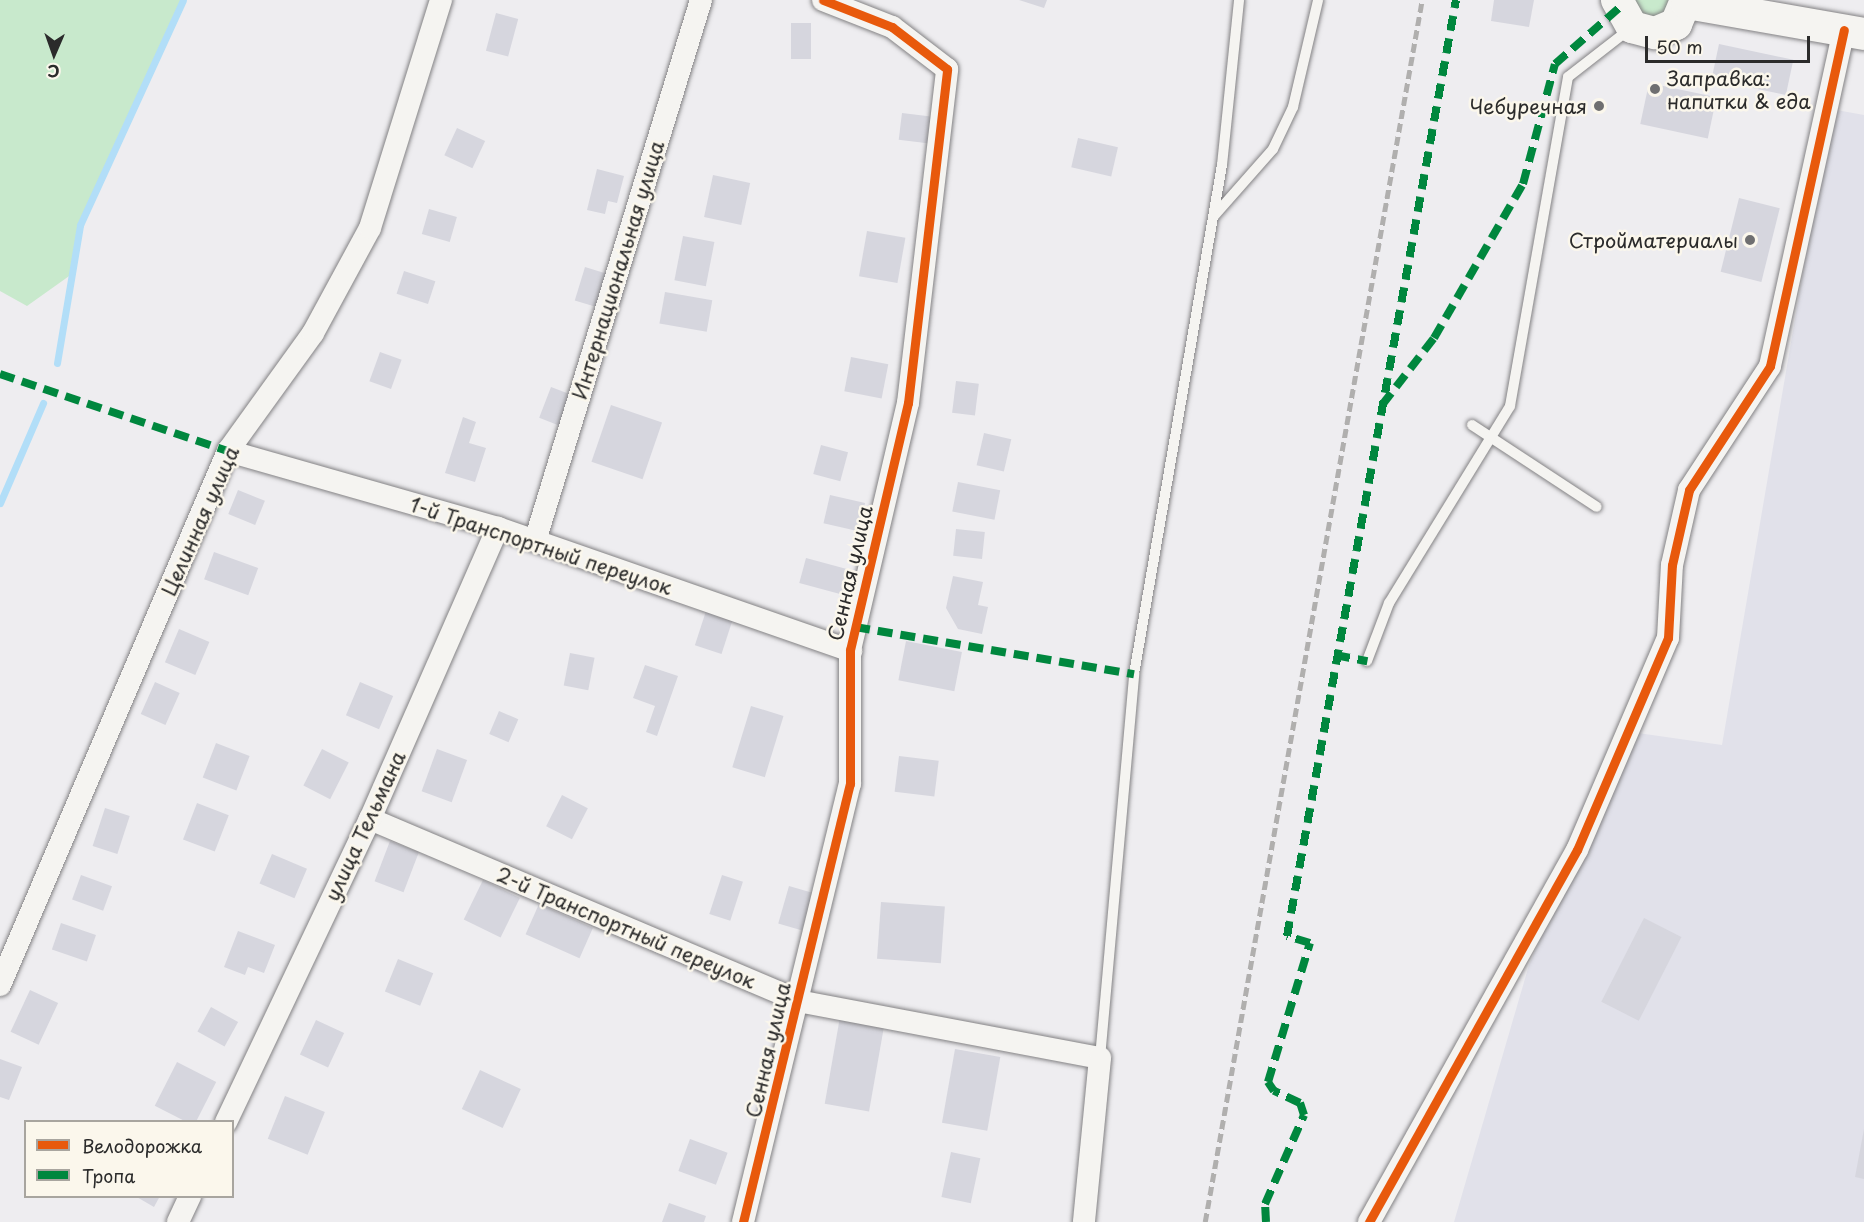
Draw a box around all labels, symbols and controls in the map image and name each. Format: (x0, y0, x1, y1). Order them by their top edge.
north arrow (24, 24, 84, 84)
scale bar (1648, 24, 1813, 62)
text: 50 m (1656, 33, 1703, 60)
text: С (47, 60, 60, 84)
place label: Заправка: напитки & еда (1667, 66, 1811, 113)
marker: Заправка: напитки & еда (1648, 82, 1662, 96)
place label: Чебуречная (1469, 94, 1587, 118)
marker: Чебуречная (1592, 99, 1606, 113)
street label: Интернациональная улица (567, 137, 669, 403)
place label: Стройматериалы (1569, 228, 1738, 252)
marker: Стройматериалы (1743, 233, 1757, 247)
street label: Целинная улица (156, 442, 244, 600)
street label: 1-й Транспортный переулок (407, 492, 675, 600)
street label: Сенная улица (823, 502, 877, 644)
street label: улица Тельмана (320, 747, 410, 905)
street label: 2-й Транспортный переулок (493, 862, 759, 994)
street label: Сенная улица (741, 979, 795, 1121)
legend (24, 1120, 234, 1198)
text: Велодорожка (82, 1132, 202, 1159)
text: Тропа (82, 1162, 135, 1189)

